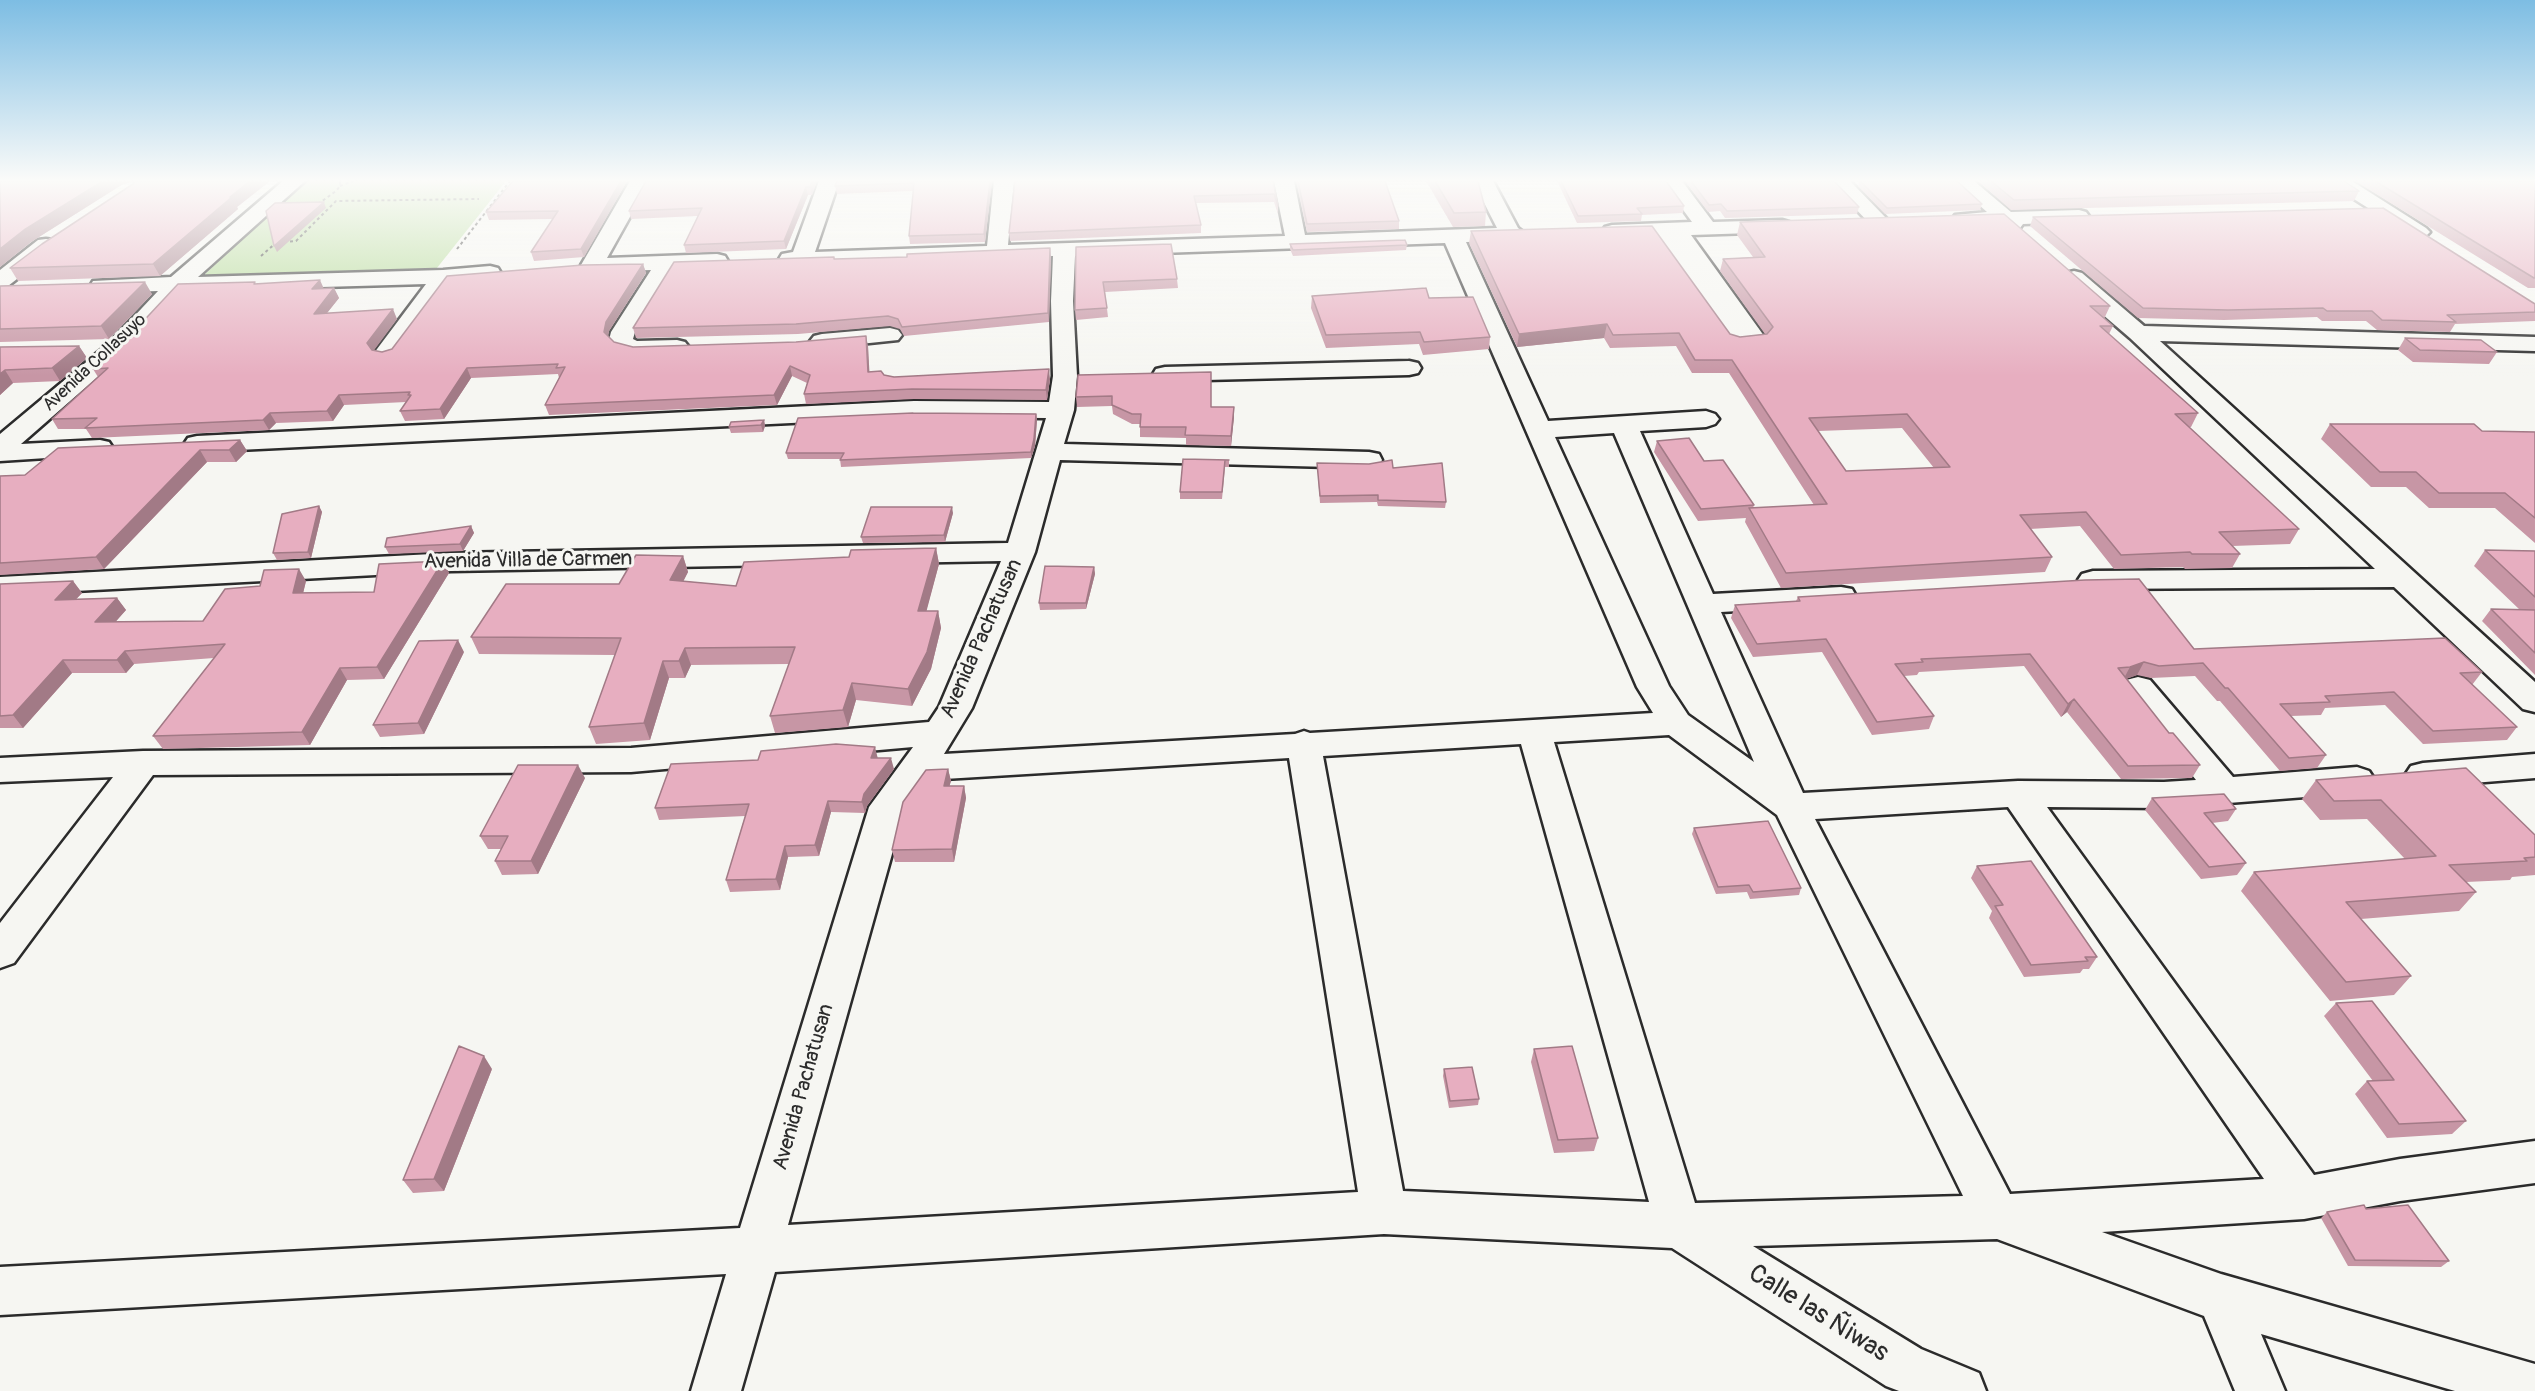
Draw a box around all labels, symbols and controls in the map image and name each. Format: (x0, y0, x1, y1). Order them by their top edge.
street label: Avenida Collasuyo (39, 310, 151, 416)
street label: Avenida Villa de Carmen (423, 547, 633, 575)
street label: Avenida Pachatusan (936, 555, 1028, 723)
street label: Avenida Pachatusan (768, 1001, 840, 1173)
street label: Calle las Ñiwas (1742, 1258, 1894, 1370)

